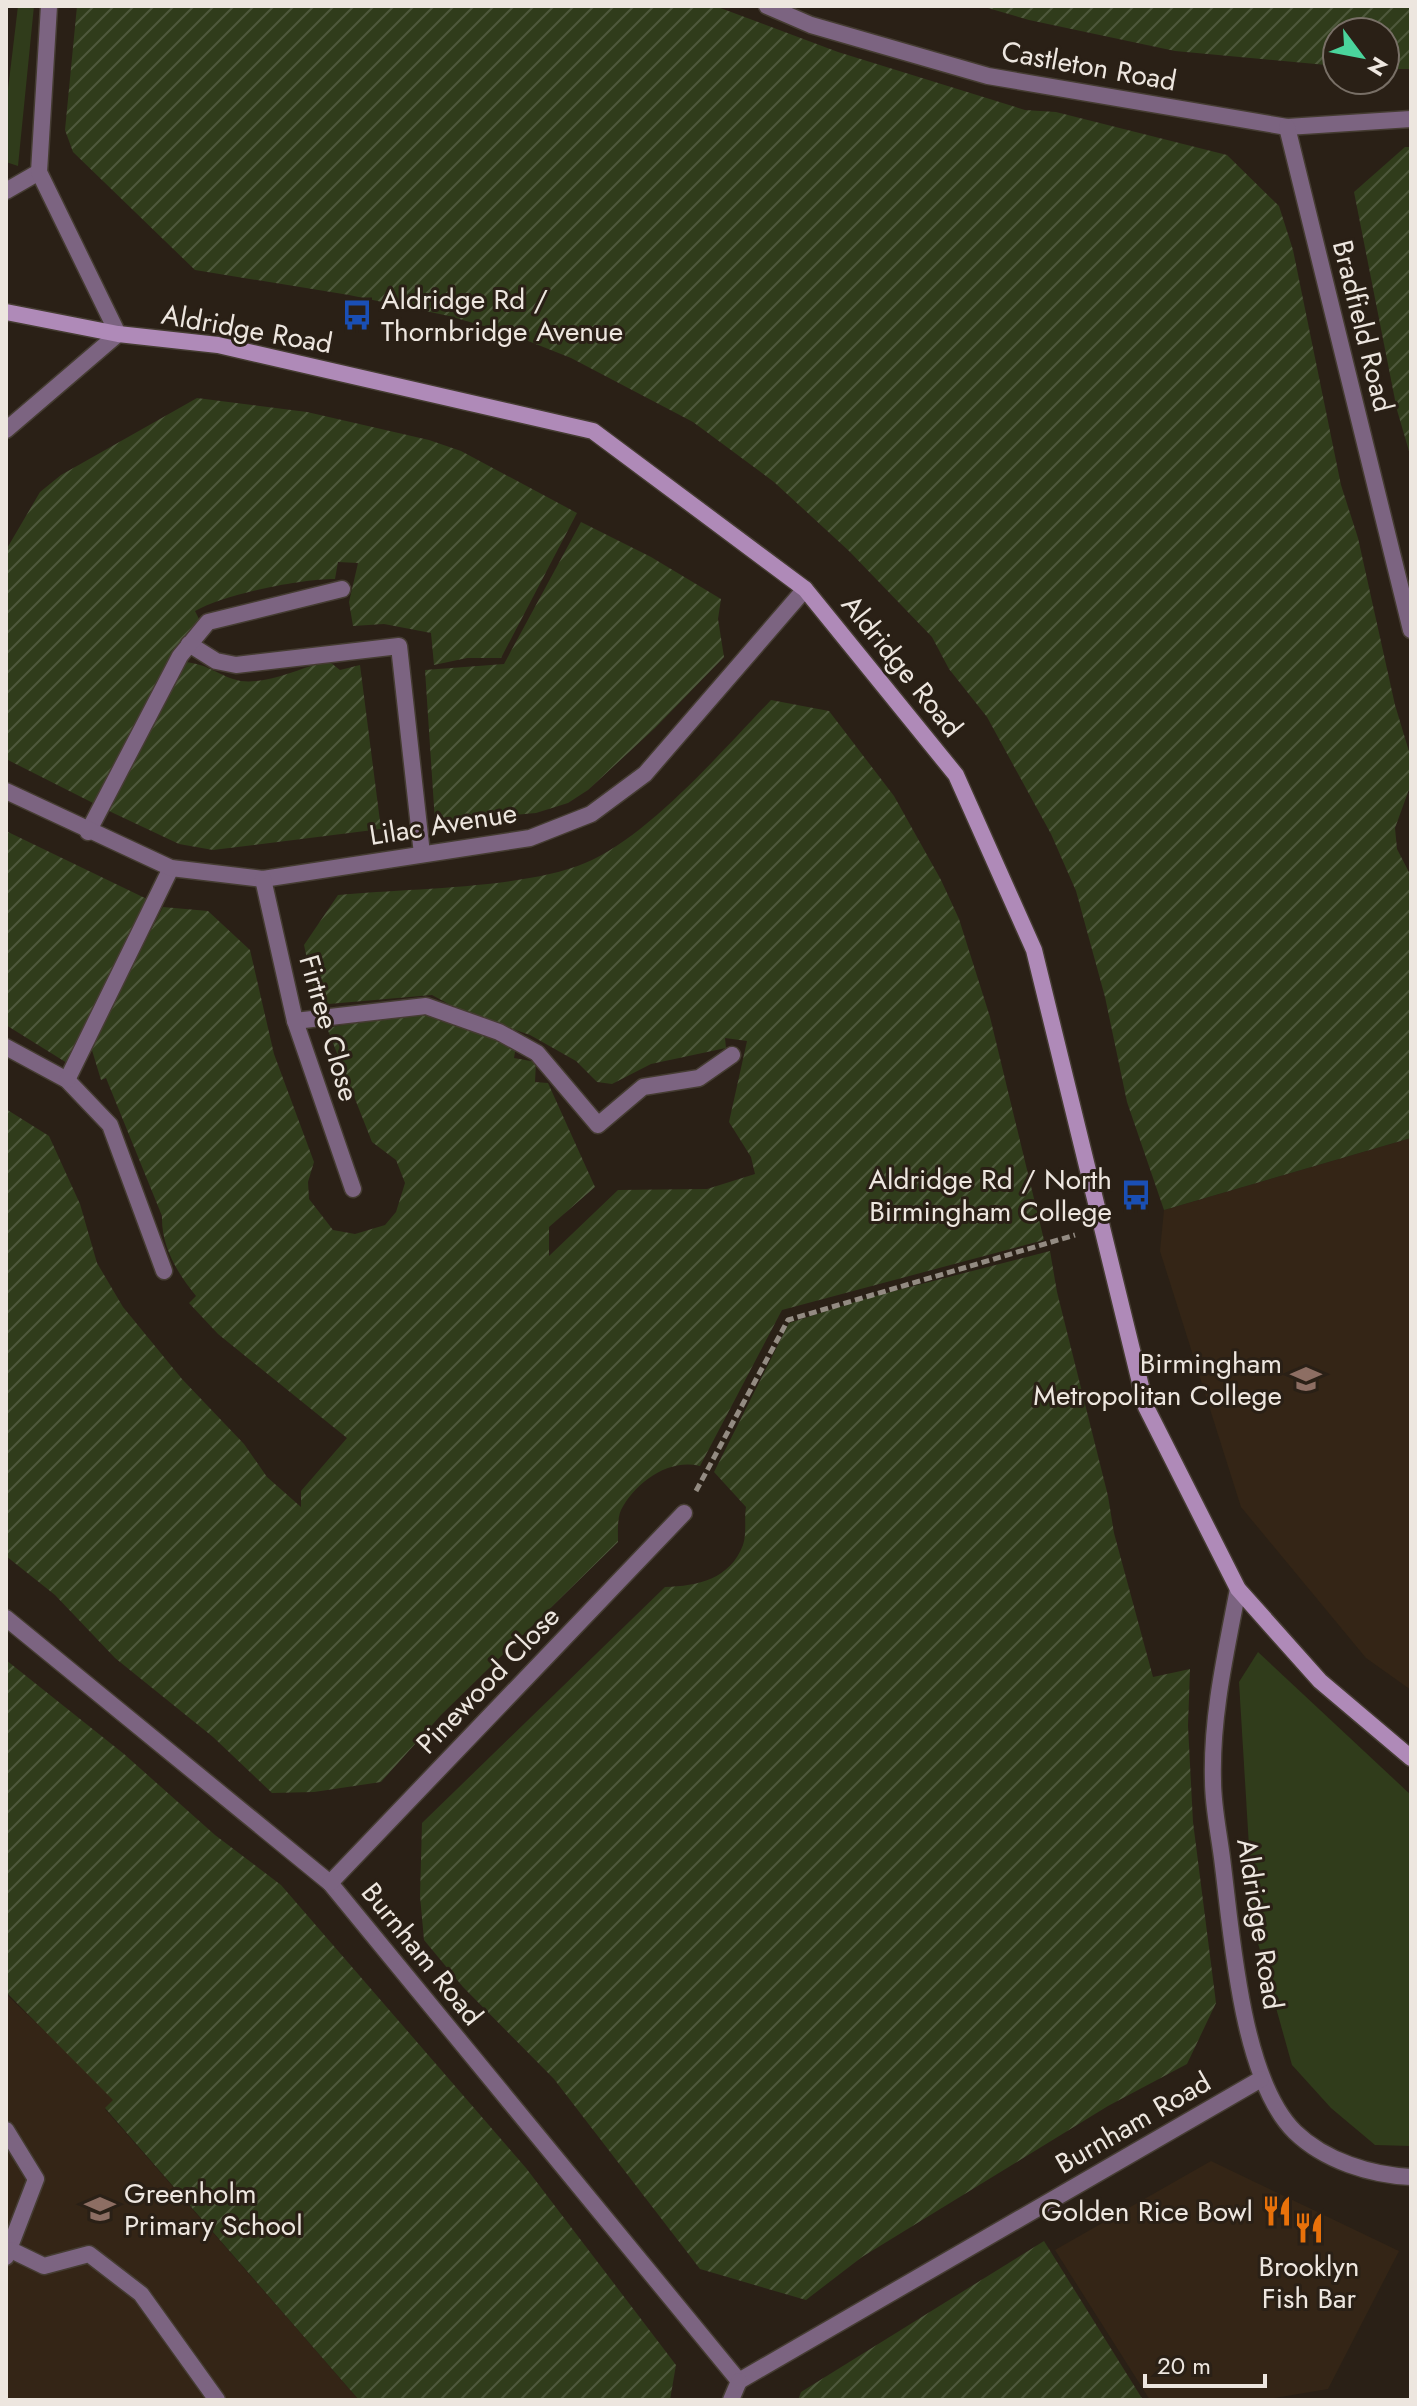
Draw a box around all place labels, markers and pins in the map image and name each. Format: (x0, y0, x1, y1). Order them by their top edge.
place label: Aldridge Rd / Thornbridge Avenue (381, 279, 623, 352)
bus stop icon: Aldridge Rd / Thornbridge Avenue (340, 298, 374, 332)
place label: Aldridge Rd / North Birmingham College (869, 1159, 1112, 1232)
bus stop icon: Aldridge Rd / North Birmingham College (1119, 1178, 1153, 1212)
place label: Birmingham Metropolitan College (1033, 1343, 1282, 1416)
school or university icon: Birmingham Metropolitan College (1289, 1362, 1323, 1396)
place label: Greenholm Primary School (124, 2173, 303, 2246)
place label: Golden Rice Bowl (1041, 2191, 1253, 2232)
school or university icon: Greenholm Primary School (83, 2192, 117, 2226)
restaurant icon: Golden Rice Bowl (1260, 2194, 1294, 2228)
restaurant icon: Brooklyn Fish Bar (1292, 2211, 1326, 2245)
place label: Brooklyn Fish Bar (1258, 2246, 1360, 2319)

